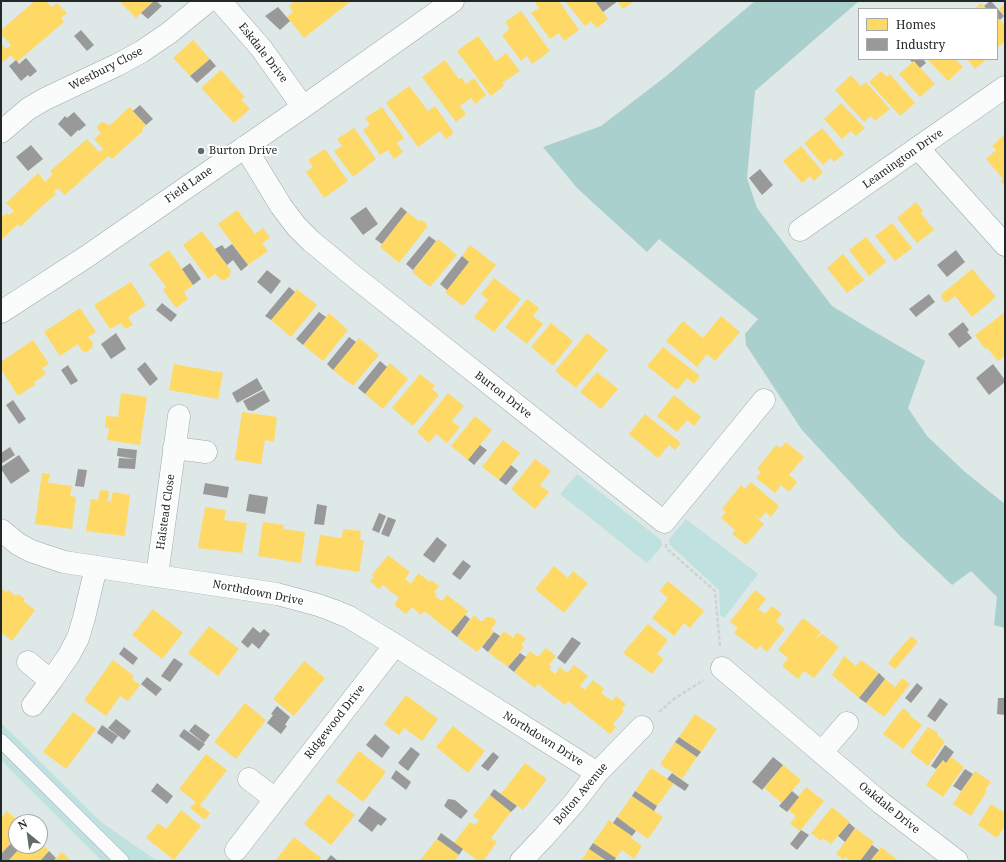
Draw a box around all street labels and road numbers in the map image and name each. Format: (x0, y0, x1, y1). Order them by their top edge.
street label: Eskdale Drive (236, 21, 290, 85)
street label: Westbury Close (67, 45, 145, 93)
street label: Leamington Drive (860, 126, 946, 192)
street label: Field Lane (163, 164, 215, 206)
street label: Burton Drive (472, 369, 534, 421)
street label: Halstead Close (154, 473, 178, 551)
street label: Northdown Drive (211, 578, 305, 608)
street label: Ridgewood Drive (302, 682, 368, 762)
street label: Northdown Drive (500, 709, 586, 769)
street label: Bolton Avenue (551, 760, 611, 828)
street label: Oakdale Drive (856, 779, 922, 837)

